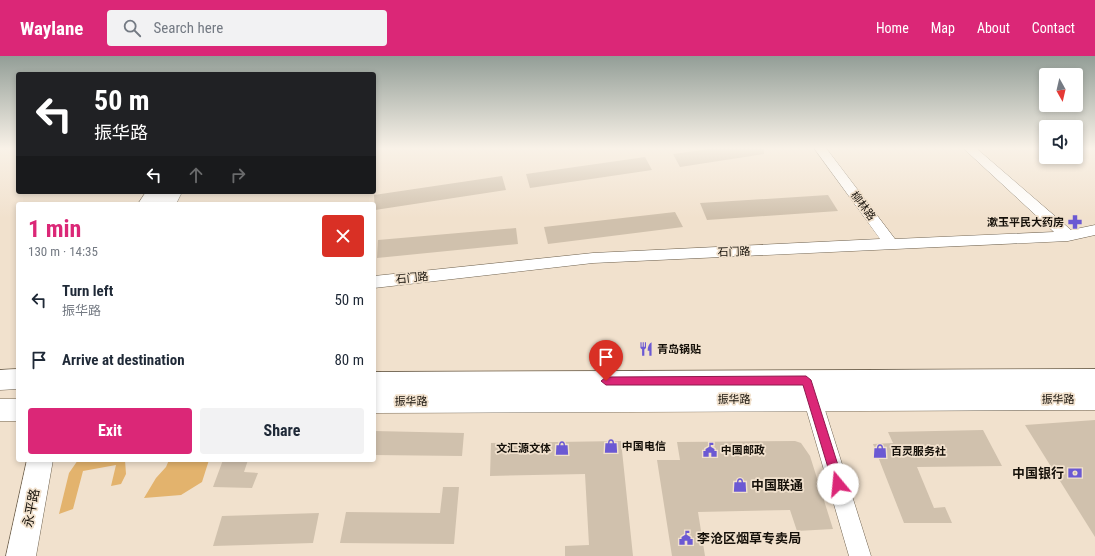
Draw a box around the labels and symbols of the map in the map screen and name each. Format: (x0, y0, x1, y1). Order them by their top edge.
north arrow (1039, 68, 1083, 112)
street label: 柳林路 (848, 189, 878, 223)
pharmacy icon: 漱玉平民大药房 (1067, 214, 1083, 230)
place label: 漱玉平民大药房 (987, 216, 1064, 229)
street label: 石门路 (717, 245, 751, 259)
street label: 石门路 (395, 270, 429, 286)
pin (589, 340, 623, 381)
restaurant icon: 青岛锅贴 (638, 341, 654, 357)
place label: 青岛锅贴 (657, 343, 701, 356)
street label: 振华路 (718, 393, 751, 406)
street label: 振华路 (1042, 393, 1075, 406)
street label: 振华路 (395, 395, 428, 408)
shop icon: 中国电信 (603, 438, 619, 454)
shop icon: 文汇源文体 (554, 440, 570, 456)
place label: 中国电信 (622, 440, 666, 453)
place label: 文汇源文体 (496, 442, 551, 455)
public building icon: 中国邮政 (702, 442, 718, 458)
shop icon: 百灵服务社 (872, 443, 888, 459)
place label: 中国邮政 (721, 444, 765, 457)
place label: 百灵服务社 (891, 445, 946, 458)
position arrow (817, 463, 859, 505)
bank icon: 中国银行 (1067, 465, 1083, 481)
place label: 中国银行 (1012, 466, 1064, 481)
shop icon: 中国联通 (732, 477, 748, 493)
place label: 中国联通 (751, 478, 803, 493)
street label: 永平路 (20, 487, 42, 529)
public building icon: 李沧区烟草专卖局 (678, 530, 694, 546)
place label: 李沧区烟草专卖局 (697, 531, 801, 546)

